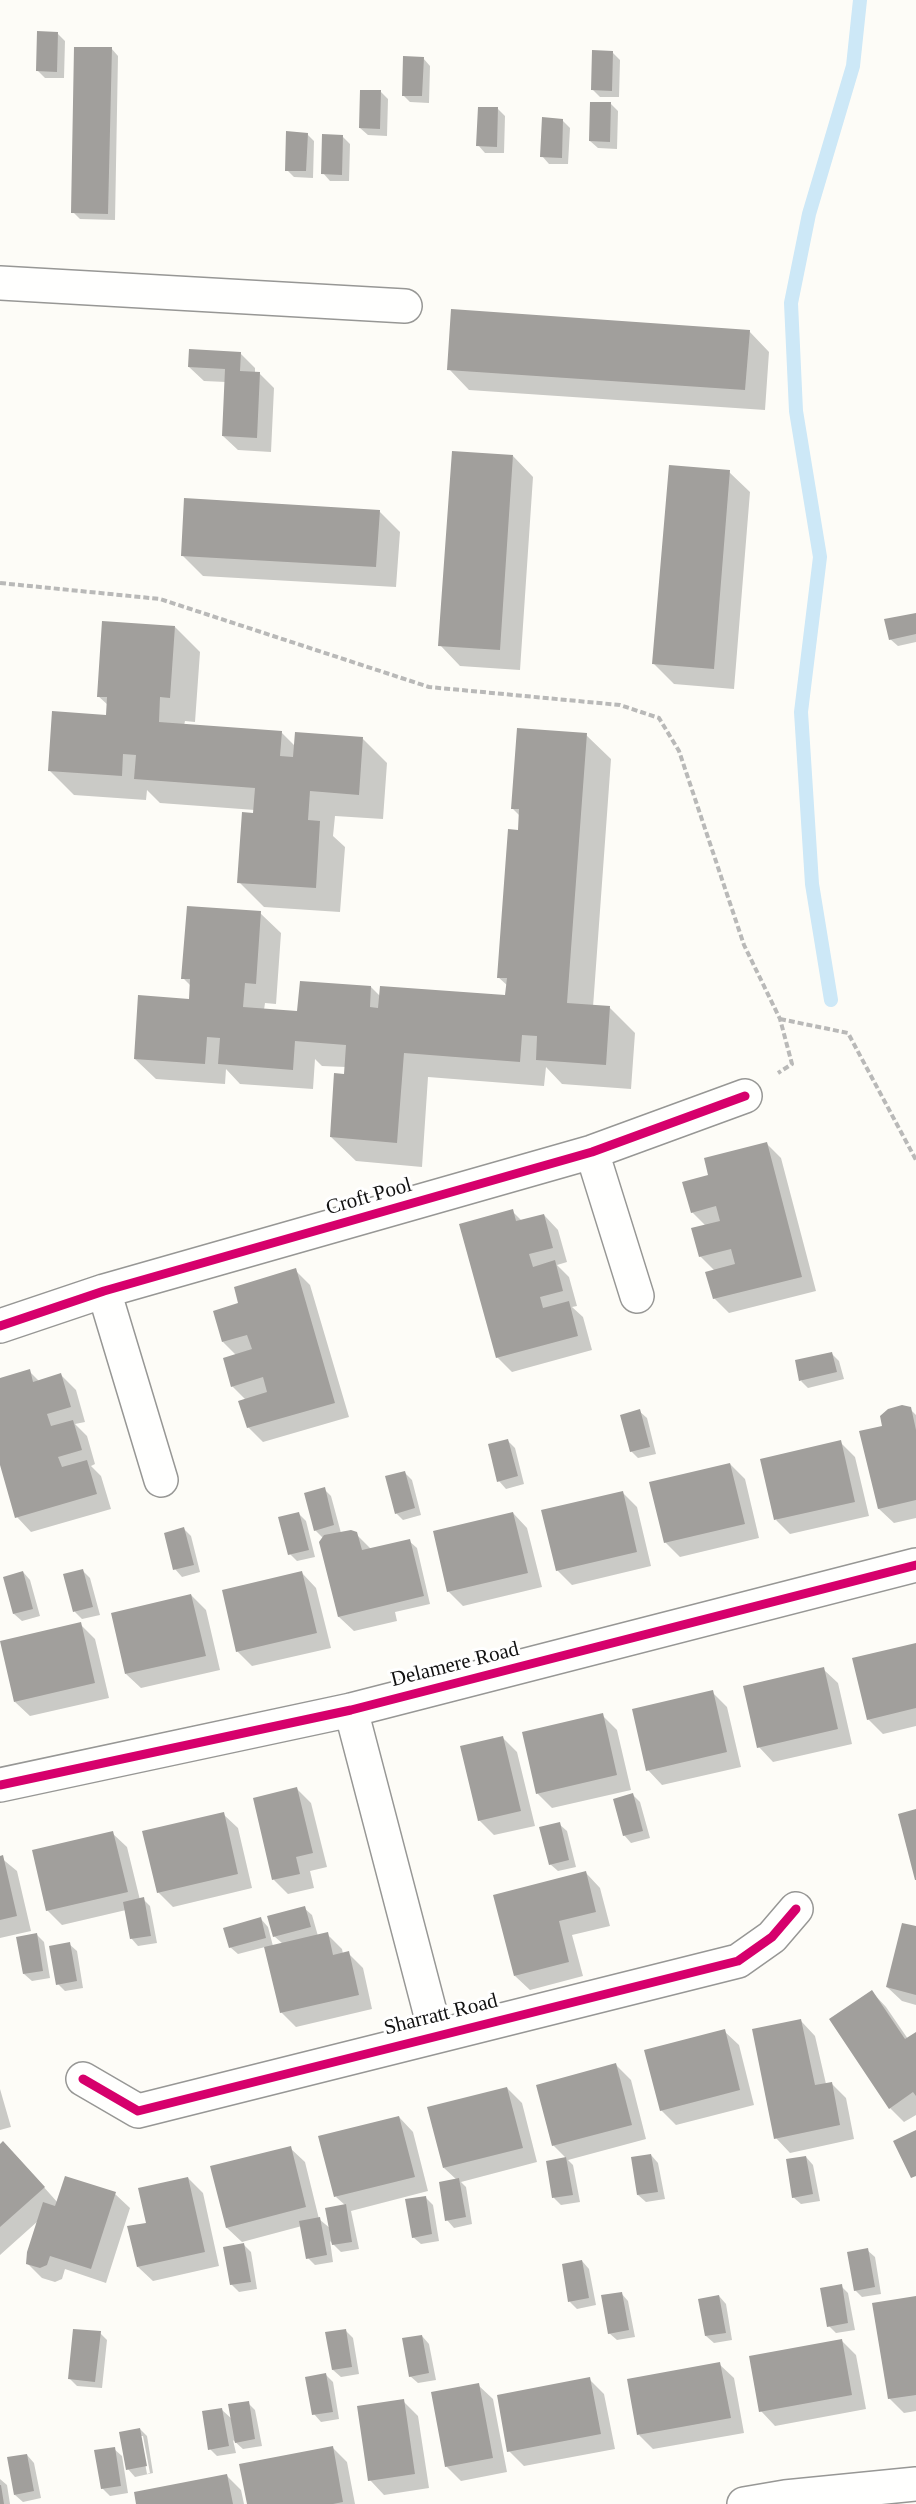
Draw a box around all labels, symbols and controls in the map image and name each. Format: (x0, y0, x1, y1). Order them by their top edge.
street label: Croft Pool (323, 1173, 415, 1221)
street label: Delamere Road (388, 1637, 522, 1693)
street label: Sharratt Road (382, 1989, 500, 2041)

